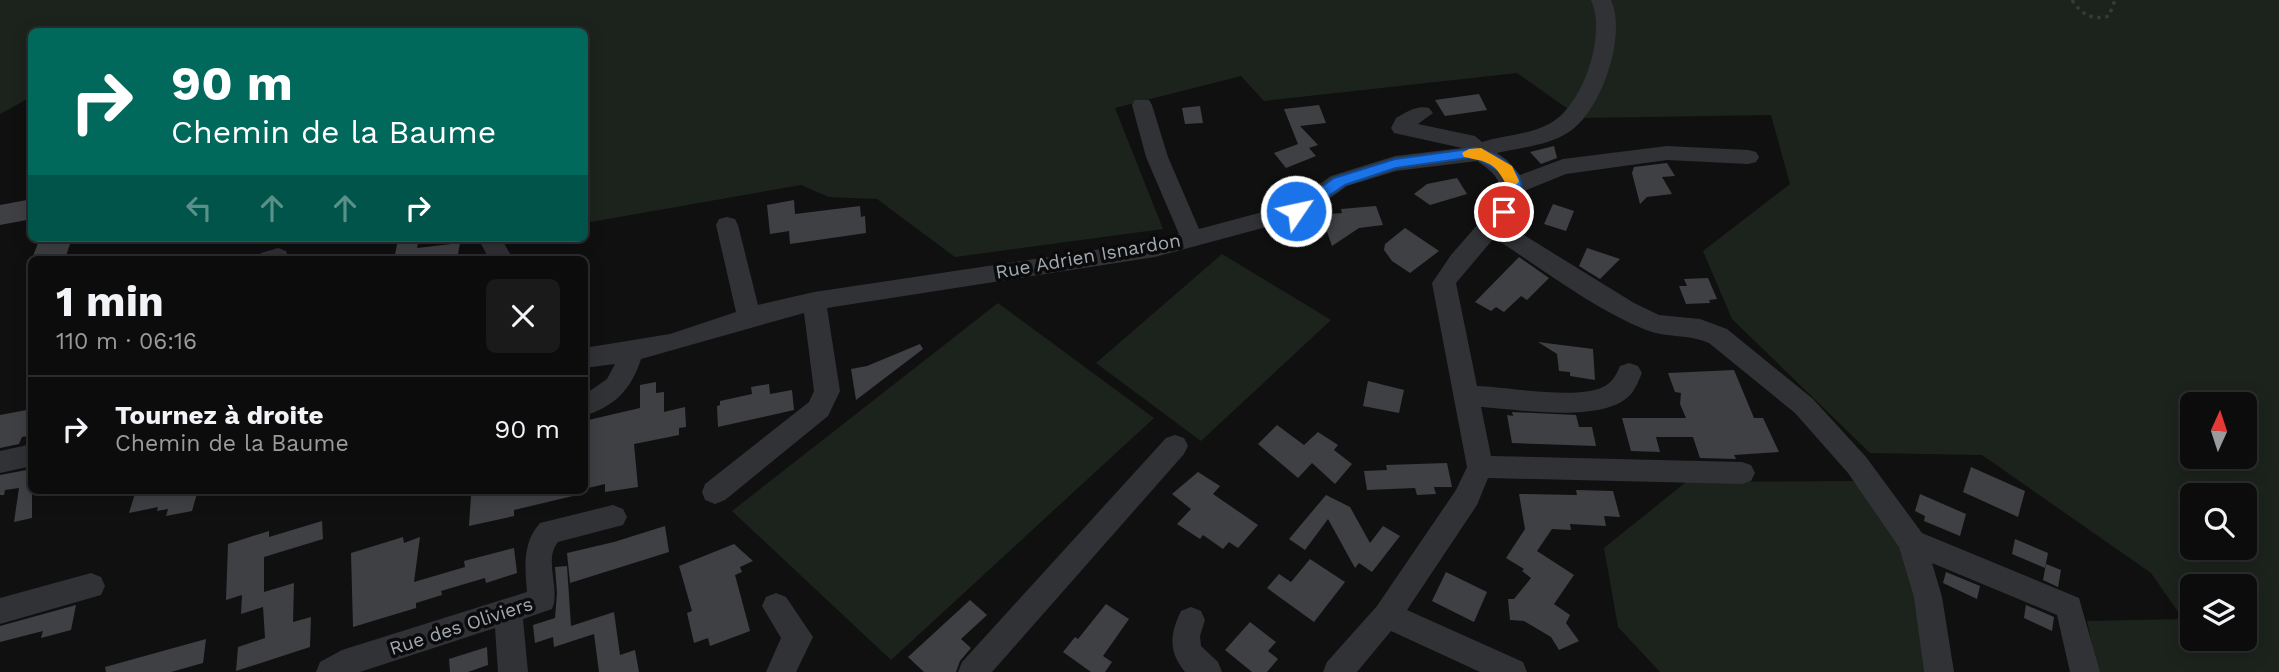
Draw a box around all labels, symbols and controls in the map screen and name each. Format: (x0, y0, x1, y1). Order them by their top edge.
text: 90 m (171, 54, 293, 112)
icon: right (56, 56, 147, 147)
text: Chemin de la Baume (171, 113, 496, 151)
position arrow (1259, 174, 1333, 248)
pin (1474, 182, 1534, 242)
icon: left (180, 189, 218, 227)
icon: ahead (253, 189, 291, 227)
icon: ahead (326, 189, 364, 227)
icon: right (399, 189, 437, 227)
icon: arrive (1485, 193, 1523, 231)
street label: Rue Adrien Isnardon (994, 228, 1182, 284)
text: 1 min (56, 277, 164, 326)
button: close (486, 279, 560, 353)
text: 110 m · 06:16 (56, 328, 197, 355)
north arrow (2180, 392, 2258, 469)
map controls (2180, 392, 2257, 651)
text: Tournez à droite (115, 400, 324, 430)
icon: right (56, 410, 94, 448)
text: 90 m (494, 414, 560, 444)
text: Chemin de la Baume (115, 430, 349, 457)
button: search (2180, 483, 2257, 560)
button: layers (2180, 574, 2257, 651)
street label: Rue des Oliviers (386, 592, 536, 660)

